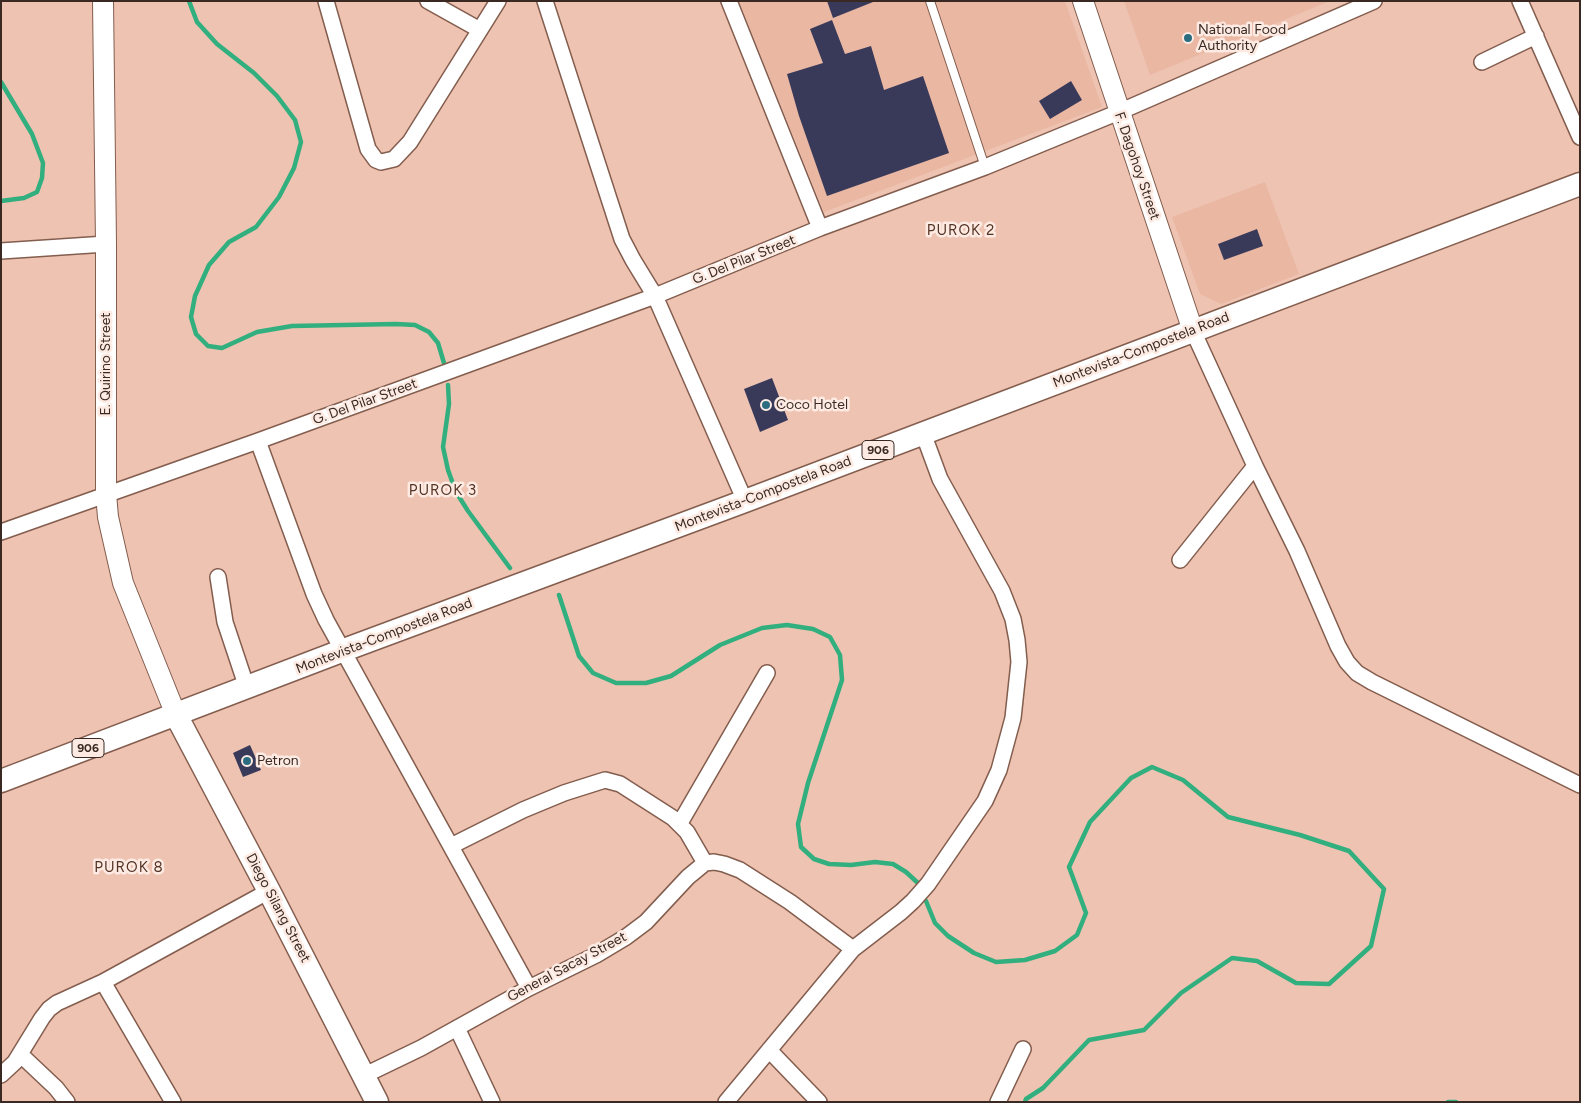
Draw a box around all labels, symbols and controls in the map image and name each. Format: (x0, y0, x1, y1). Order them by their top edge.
place label: National Food Authority (1198, 22, 1286, 54)
marker: National Food Authority (1182, 32, 1194, 44)
street label: F. Dagohoy Street (1111, 110, 1163, 222)
district label: PUROK 2 (926, 222, 996, 240)
street label: G. Del Pilar Street (690, 232, 798, 288)
street label: Montevista-Compostela Road (1050, 309, 1232, 391)
street label: E. Quirino Street (98, 312, 114, 416)
street label: G. Del Pilar Street (311, 375, 419, 429)
place label: Coco Hotel (776, 397, 848, 413)
marker: Coco Hotel (760, 399, 772, 411)
road number: 906 (862, 440, 894, 460)
street label: Montevista-Compostela Road (672, 453, 854, 535)
district label: PUROK 3 (408, 482, 478, 500)
street label: Montevista-Compostela Road (293, 595, 475, 677)
road number: 906 (72, 738, 104, 758)
place label: Petron (257, 753, 299, 769)
marker: Petron (241, 755, 253, 767)
street label: Diego Silang Street (242, 851, 314, 965)
district label: PUROK 8 (93, 859, 165, 877)
street label: General Sacay Street (505, 928, 629, 1006)

